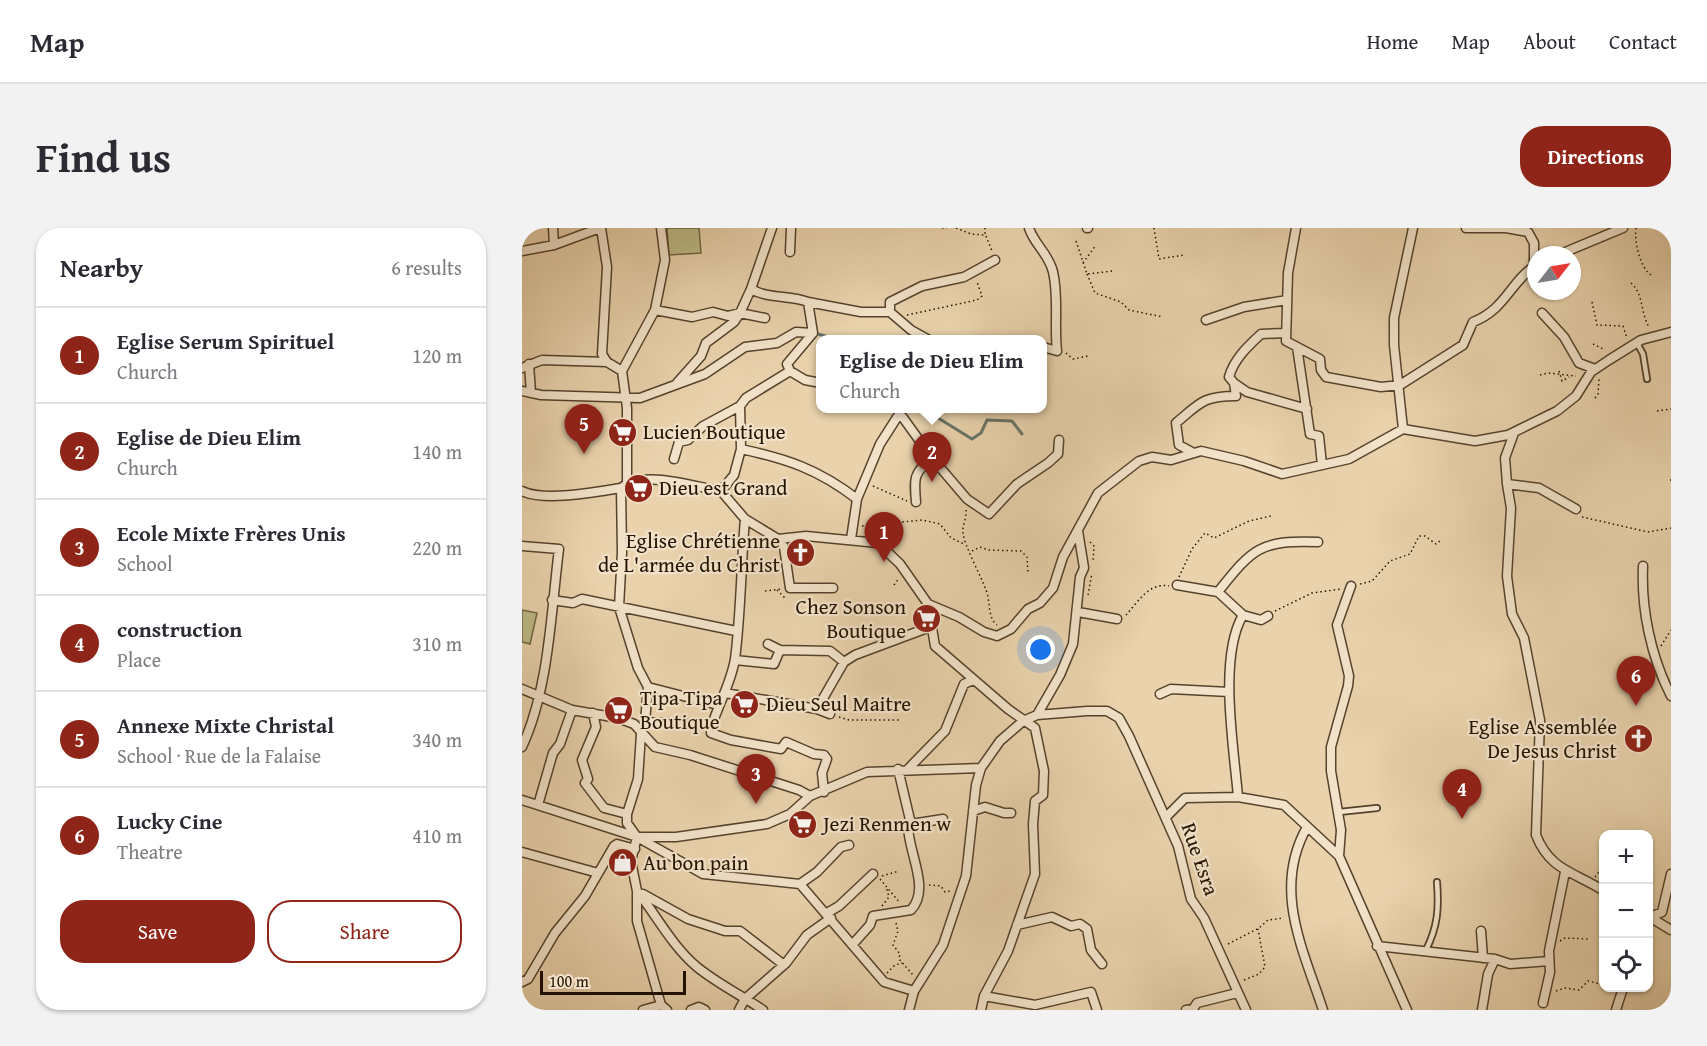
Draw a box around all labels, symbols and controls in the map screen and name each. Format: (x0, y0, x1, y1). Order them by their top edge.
text: Map (30, 21, 84, 62)
text: Home (1367, 26, 1418, 57)
text: Map (1451, 26, 1490, 57)
text: About (1523, 26, 1576, 57)
text: Contact (1609, 26, 1677, 57)
text: Find us (36, 126, 171, 187)
button: Directions (1520, 126, 1671, 187)
north arrow (1527, 246, 1581, 300)
text: Nearby (60, 248, 143, 287)
text: 6 results (391, 253, 462, 282)
text: Eglise Serum Spirituel (117, 325, 334, 357)
popup (816, 335, 1047, 413)
text: 1 (74, 341, 85, 370)
text: 120 m (412, 341, 462, 370)
text: Eglise de Dieu Elim (839, 344, 1024, 376)
text: Church (117, 357, 178, 386)
text: Church (839, 376, 900, 405)
pin: 5 (564, 404, 604, 454)
supermarket icon: Lucien Boutique (606, 416, 638, 448)
place label: Lucien Boutique (643, 416, 786, 447)
text: Eglise de Dieu Elim (117, 421, 301, 453)
pin: 2 (912, 432, 952, 482)
text: 2 (74, 437, 85, 466)
text: 140 m (412, 437, 462, 466)
text: Church (117, 453, 178, 482)
supermarket icon: Dieu est Grand (622, 472, 654, 504)
place label: Dieu est Grand (659, 472, 788, 503)
pin: 1 (864, 512, 904, 562)
text: Ecole Mixte Frères Unis (117, 517, 346, 549)
place label: Eglise Chrétienne de L'armée du Christ (598, 525, 781, 580)
text: 3 (74, 533, 85, 562)
text: 220 m (412, 533, 462, 562)
church icon: Eglise Chrétienne de L'armée du Christ (785, 537, 817, 569)
text: School (117, 549, 173, 578)
place label: Chez Sonson Boutique (796, 591, 906, 646)
supermarket icon: Chez Sonson Boutique (911, 603, 943, 635)
text: construction (117, 613, 242, 645)
text: 4 (74, 629, 85, 658)
text: 310 m (412, 629, 462, 658)
your location (1026, 635, 1055, 664)
text: Place (117, 645, 161, 674)
pin: 6 (1616, 656, 1656, 706)
place label: Tipa Tipa Boutique (640, 682, 723, 737)
supermarket icon: Dieu Seul Maitre (729, 688, 761, 720)
place label: Dieu Seul Maitre (766, 688, 911, 719)
supermarket icon: Tipa Tipa Boutique (603, 694, 635, 726)
text: Annexe Mixte Christal (117, 709, 334, 741)
place label: Eglise Assemblée De Jesus Christ (1468, 711, 1618, 766)
church icon: Eglise Assemblée De Jesus Christ (1622, 723, 1654, 755)
text: 5 (74, 725, 85, 754)
text: 340 m (412, 725, 462, 754)
text: School · Rue de la Falaise (117, 741, 321, 770)
pin: 3 (736, 754, 776, 804)
pin: 4 (1442, 770, 1482, 819)
text: Lucky Cine (117, 805, 223, 837)
supermarket icon: Jezi Renmen w (786, 808, 818, 840)
place label: Jezi Renmen w (820, 808, 951, 839)
street label: Rue Esra (1174, 818, 1227, 900)
text: 6 (74, 821, 85, 850)
text: 410 m (412, 821, 462, 850)
map controls (1599, 830, 1653, 992)
button: + (1599, 830, 1653, 884)
text: Theatre (117, 837, 183, 866)
shop icon: Au bon pain (606, 847, 638, 879)
place label: Au bon pain (643, 847, 749, 878)
button: − (1599, 884, 1653, 938)
button: Save (60, 900, 255, 963)
button: Share (267, 900, 462, 963)
button: locate (1599, 938, 1653, 992)
scale bar (540, 968, 686, 996)
text: 100 m (549, 969, 589, 993)

